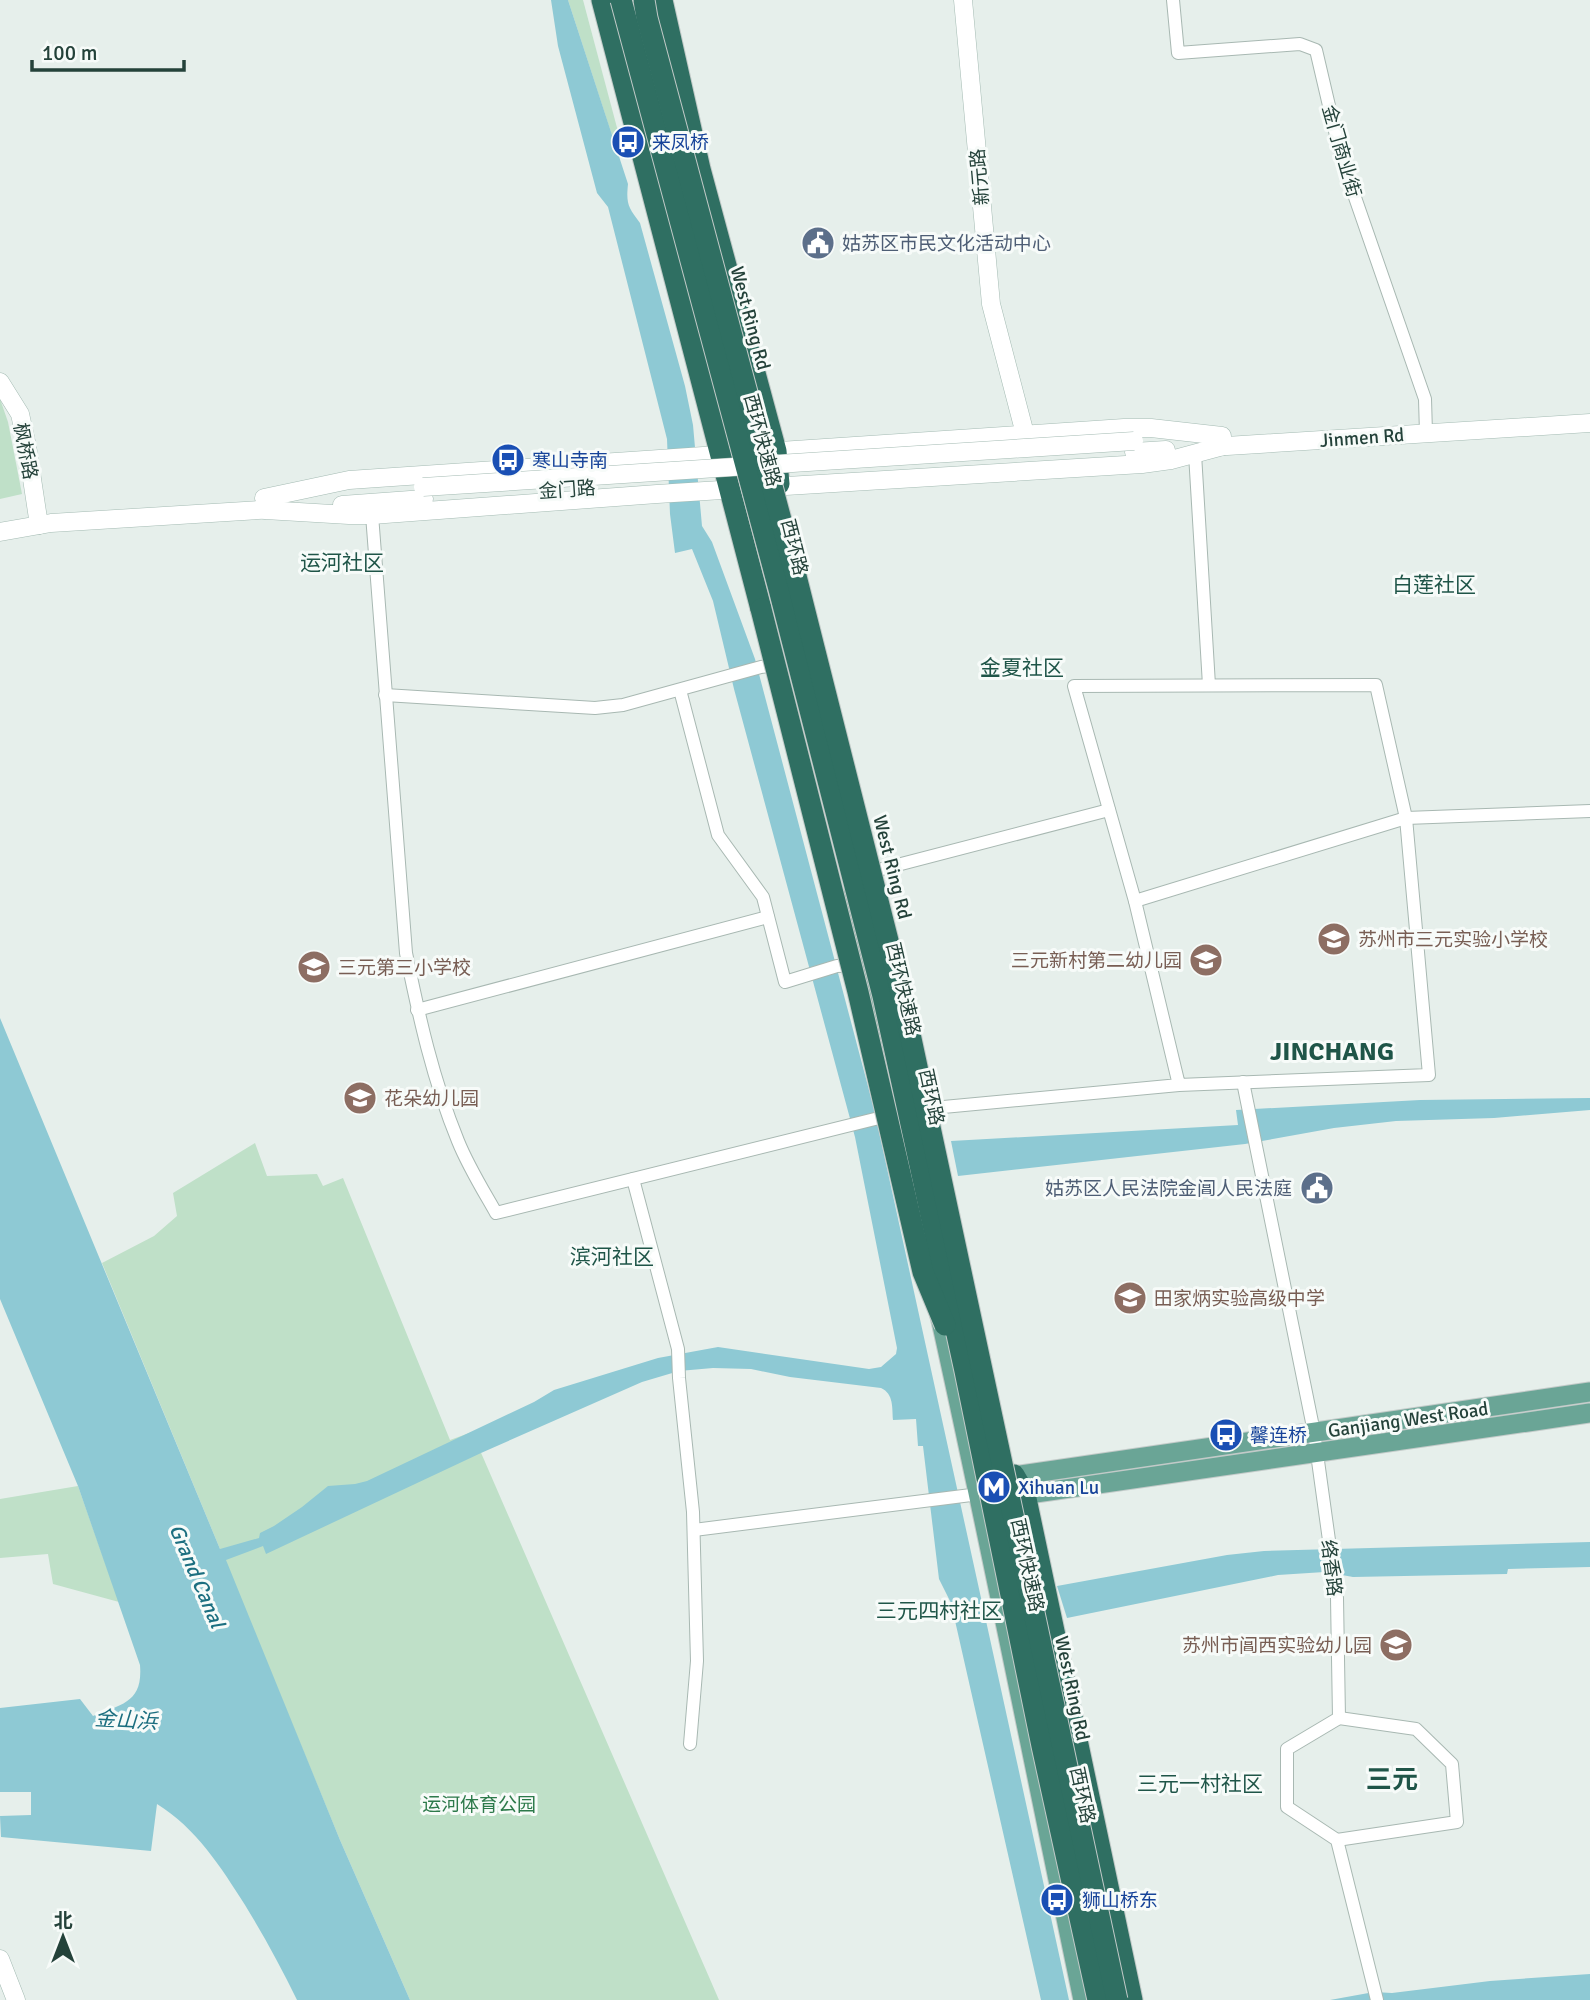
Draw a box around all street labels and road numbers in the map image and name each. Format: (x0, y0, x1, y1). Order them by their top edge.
street label: 金门商业街 (1316, 102, 1366, 200)
street label: 新元路 (966, 147, 994, 206)
street label: West Ring Rd (725, 264, 775, 373)
street label: 西环快速路 (738, 391, 786, 489)
street label: 枫桥路 (8, 421, 42, 481)
street label: Jinmen Rd (1319, 423, 1405, 453)
street label: 金门路 (538, 476, 596, 504)
street label: 西环路 (775, 517, 813, 578)
street label: West Ring Rd (868, 813, 917, 922)
street label: 西环快速路 (881, 940, 925, 1038)
street label: 西环路 (913, 1067, 949, 1128)
street label: Ganjiang West Road (1326, 1397, 1490, 1443)
street label: 西环快速路 (1005, 1516, 1049, 1614)
street label: 络香路 (1316, 1538, 1346, 1598)
street label: West Ring Rd (1049, 1634, 1095, 1743)
street label: 西环路 (1064, 1765, 1100, 1826)

